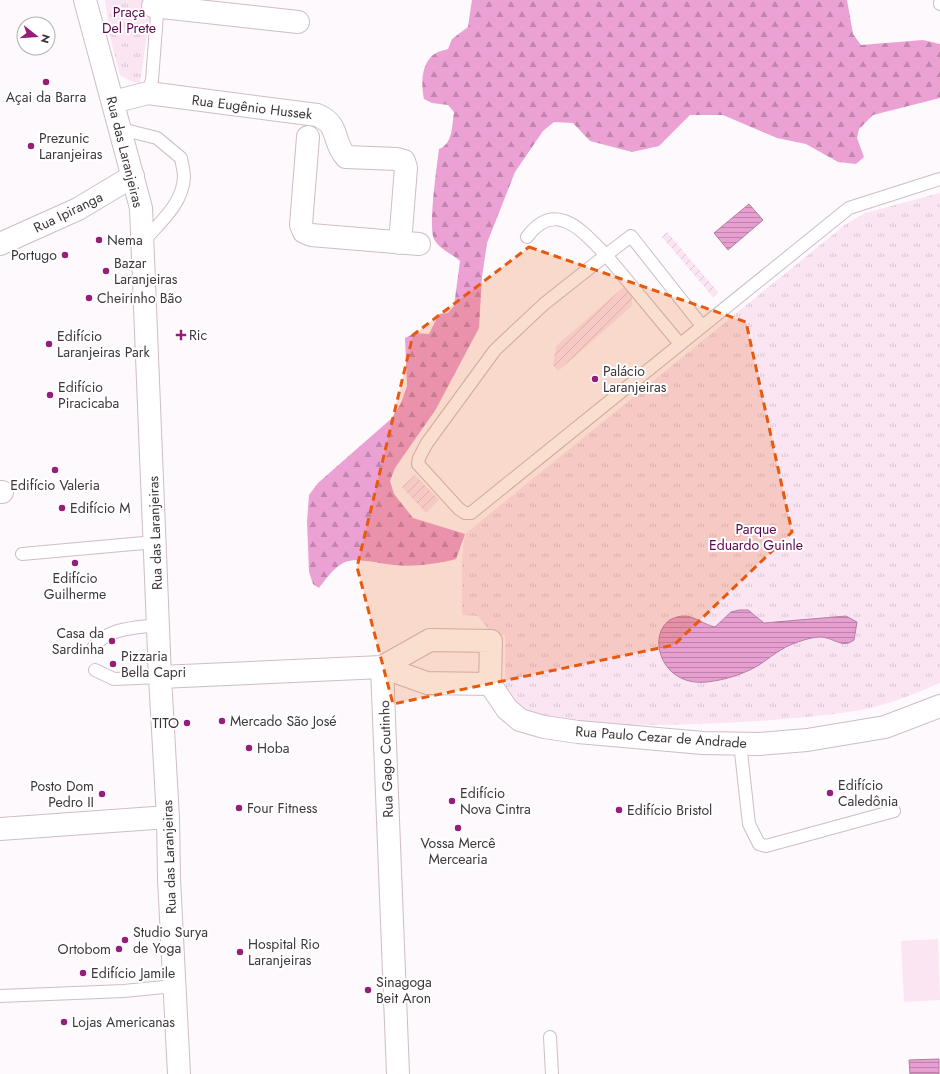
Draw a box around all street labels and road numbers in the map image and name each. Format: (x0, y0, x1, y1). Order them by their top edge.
street label: Rua Eugênio Hussek (191, 90, 314, 124)
street label: Rua das Laranjeiras (101, 94, 149, 210)
street label: Rua Ipiranga (30, 187, 106, 237)
street label: Rua das Laranjeiras (143, 475, 167, 590)
street label: Rua Gago Coutinho (374, 700, 398, 818)
street label: Rua Paulo Cezar de Andrade (575, 721, 747, 753)
street label: Rua das Laranjeiras (157, 799, 181, 914)

